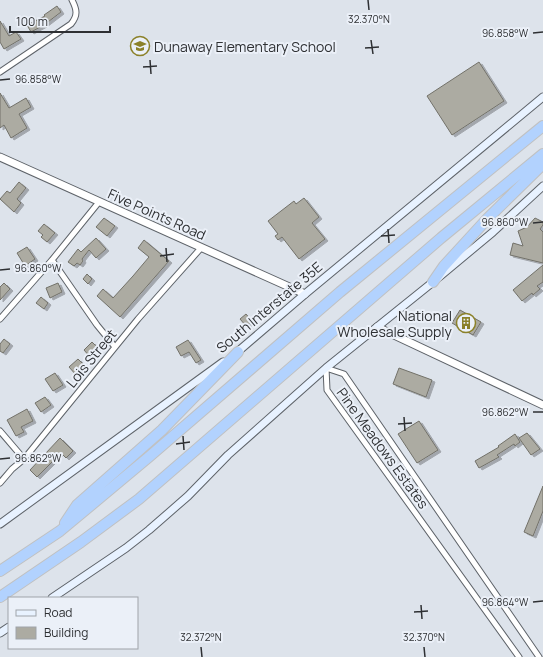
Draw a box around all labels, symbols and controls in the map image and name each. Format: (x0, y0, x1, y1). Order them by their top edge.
scale bar (10, 8, 110, 34)
text: 32.370°N (348, 12, 390, 26)
text: 100 m (16, 13, 48, 30)
text: 96.858°W (482, 26, 529, 40)
school or university icon: Dunaway Elementary School (129, 35, 151, 57)
place label: Dunaway Elementary School (154, 37, 336, 56)
text: 96.858°W (15, 72, 62, 86)
street label: Five Points Road (105, 184, 209, 244)
text: 96.860°W (482, 215, 529, 229)
street label: South Interstate 35E (212, 257, 326, 357)
text: 96.860°W (15, 261, 62, 275)
place label: National Wholesale Supply (337, 306, 453, 341)
building icon: National Wholesale Supply (455, 312, 477, 334)
street label: Lois Street (62, 325, 121, 391)
street label: Pine Meadows Estates (333, 384, 433, 512)
text: 96.862°W (482, 405, 529, 419)
text: 96.862°W (15, 451, 62, 465)
text: 96.864°W (482, 595, 529, 609)
legend (8, 597, 138, 649)
text: Road (44, 604, 72, 621)
text: Building (44, 624, 88, 641)
text: 32.372°N (180, 630, 222, 644)
text: 32.370°N (403, 630, 445, 644)

